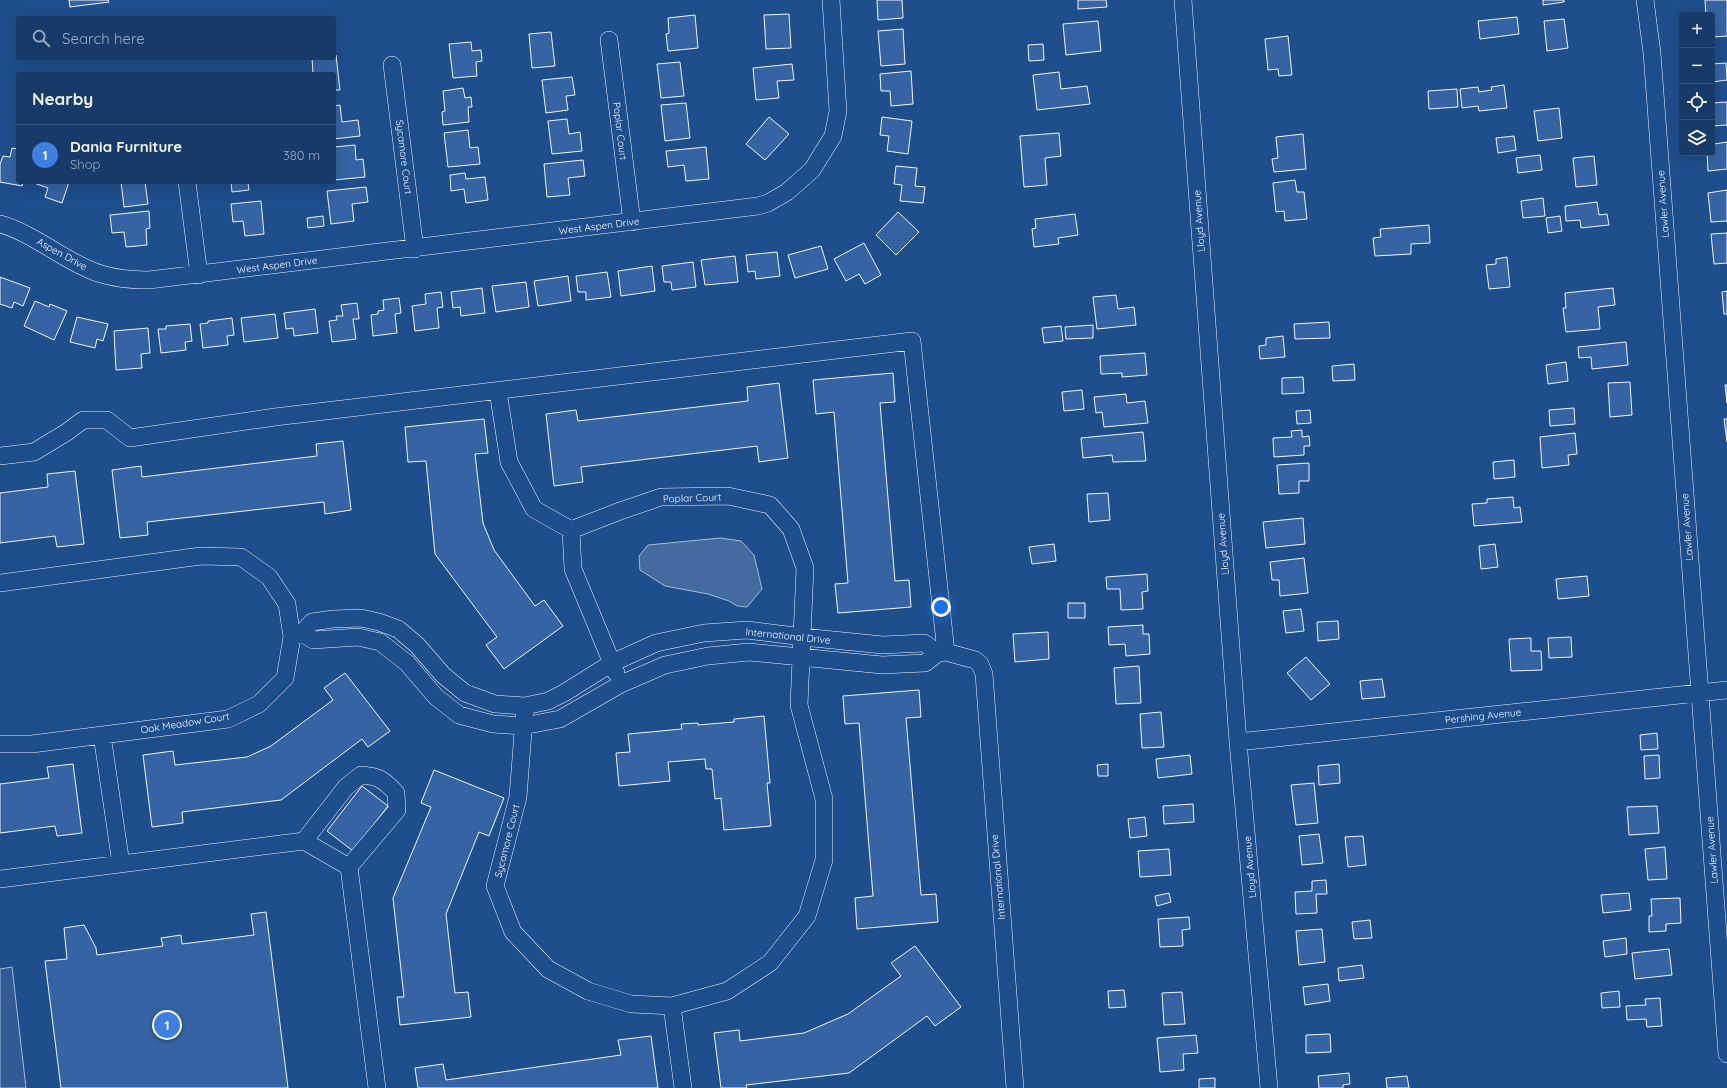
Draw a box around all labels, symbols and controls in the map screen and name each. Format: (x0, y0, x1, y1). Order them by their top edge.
map controls (1679, 12, 1715, 156)
button: + (1679, 12, 1715, 48)
search box (16, 16, 336, 60)
icon: search (30, 27, 52, 49)
text: Search here (62, 29, 145, 48)
button: − (1679, 48, 1715, 84)
button: locate (1679, 84, 1715, 120)
text: Nearby (32, 88, 93, 109)
street label: Poplar Court (610, 101, 630, 161)
street label: Sycamore Court (393, 119, 415, 196)
button: layers (1679, 120, 1715, 156)
text: Dania Furniture (70, 137, 182, 156)
text: 1 (42, 147, 48, 163)
text: 380 m (283, 147, 320, 163)
text: Shop (70, 156, 100, 172)
street label: Lawler Avenue (1654, 170, 1672, 238)
street label: Lloyd Avenue (1190, 189, 1208, 252)
street label: West Aspen Drive (558, 215, 641, 237)
street label: Aspen Drive (35, 235, 90, 273)
street label: West Aspen Drive (236, 254, 319, 276)
street label: Poplar Court (663, 490, 722, 506)
street label: Lawler Avenue (1678, 493, 1696, 561)
street label: Lloyd Avenue (1214, 512, 1232, 575)
your location (931, 597, 951, 617)
street label: International Drive (745, 625, 832, 647)
street label: Pershing Avenue (1444, 705, 1522, 726)
street label: Oak Meadow Court (140, 709, 231, 736)
street label: Sycamore Court (492, 802, 523, 879)
street label: Lawler Avenue (1703, 816, 1721, 884)
street label: International Drive (988, 834, 1008, 920)
street label: Lloyd Avenue (1241, 835, 1259, 899)
pin: 1 (154, 1010, 180, 1040)

